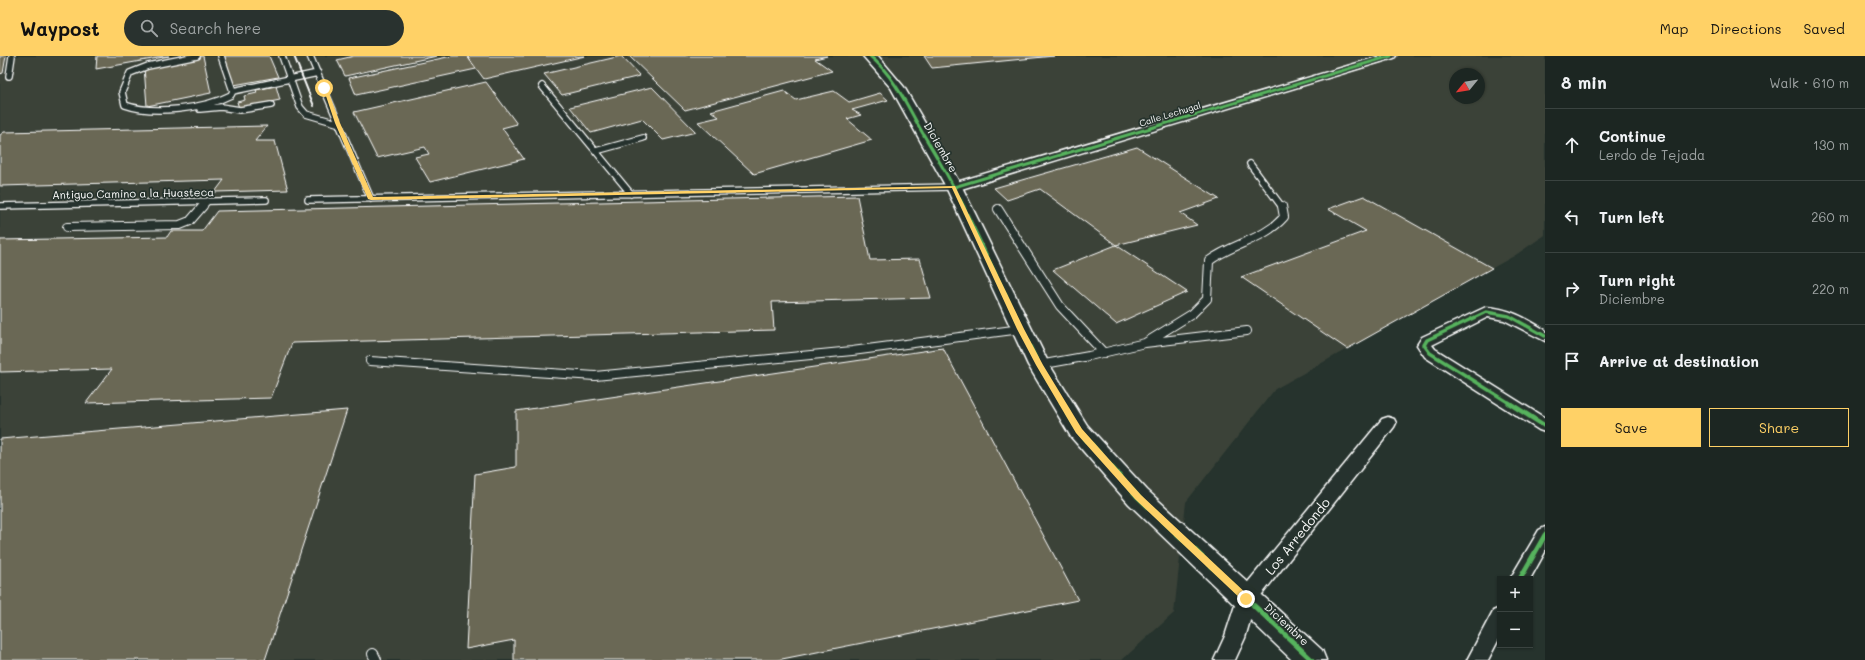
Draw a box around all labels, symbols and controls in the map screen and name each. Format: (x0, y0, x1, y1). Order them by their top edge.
search box (124, 10, 404, 46)
text: Waypost (20, 16, 100, 41)
icon: search (138, 17, 160, 39)
text: Search here (170, 18, 261, 38)
text: Map (1660, 19, 1688, 38)
text: Directions (1710, 19, 1781, 38)
text: Saved (1803, 19, 1845, 38)
north arrow (1449, 68, 1485, 104)
text: 8 min (1561, 71, 1607, 93)
text: Walk · 610 m (1769, 74, 1849, 91)
route start (315, 79, 333, 97)
street label: Calle Lechugal (1138, 99, 1202, 129)
street label: Diciembre (921, 119, 962, 175)
text: Continue (1599, 126, 1666, 146)
icon: ahead (1561, 134, 1583, 156)
text: 130 m (1813, 136, 1849, 153)
text: Lerdo de Tejada (1599, 146, 1705, 163)
street label: Antiguo Camino a la Huasteca (52, 184, 214, 202)
icon: left (1561, 206, 1583, 228)
text: Turn left (1599, 207, 1664, 227)
text: 260 m (1811, 208, 1849, 225)
text: Turn right (1599, 270, 1676, 290)
icon: right (1561, 278, 1583, 300)
text: 220 m (1812, 280, 1849, 297)
text: Diciembre (1599, 290, 1665, 307)
icon: arrive (1561, 350, 1583, 372)
text: Arrive at destination (1599, 351, 1759, 371)
button: Save (1561, 408, 1701, 447)
button: Share (1709, 408, 1849, 447)
street label: Los Arredondo (1261, 494, 1333, 578)
map controls (1497, 576, 1533, 648)
button: + (1497, 576, 1533, 612)
route end (1237, 590, 1255, 608)
street label: Diciembre (1262, 600, 1313, 649)
button: − (1497, 612, 1533, 648)

